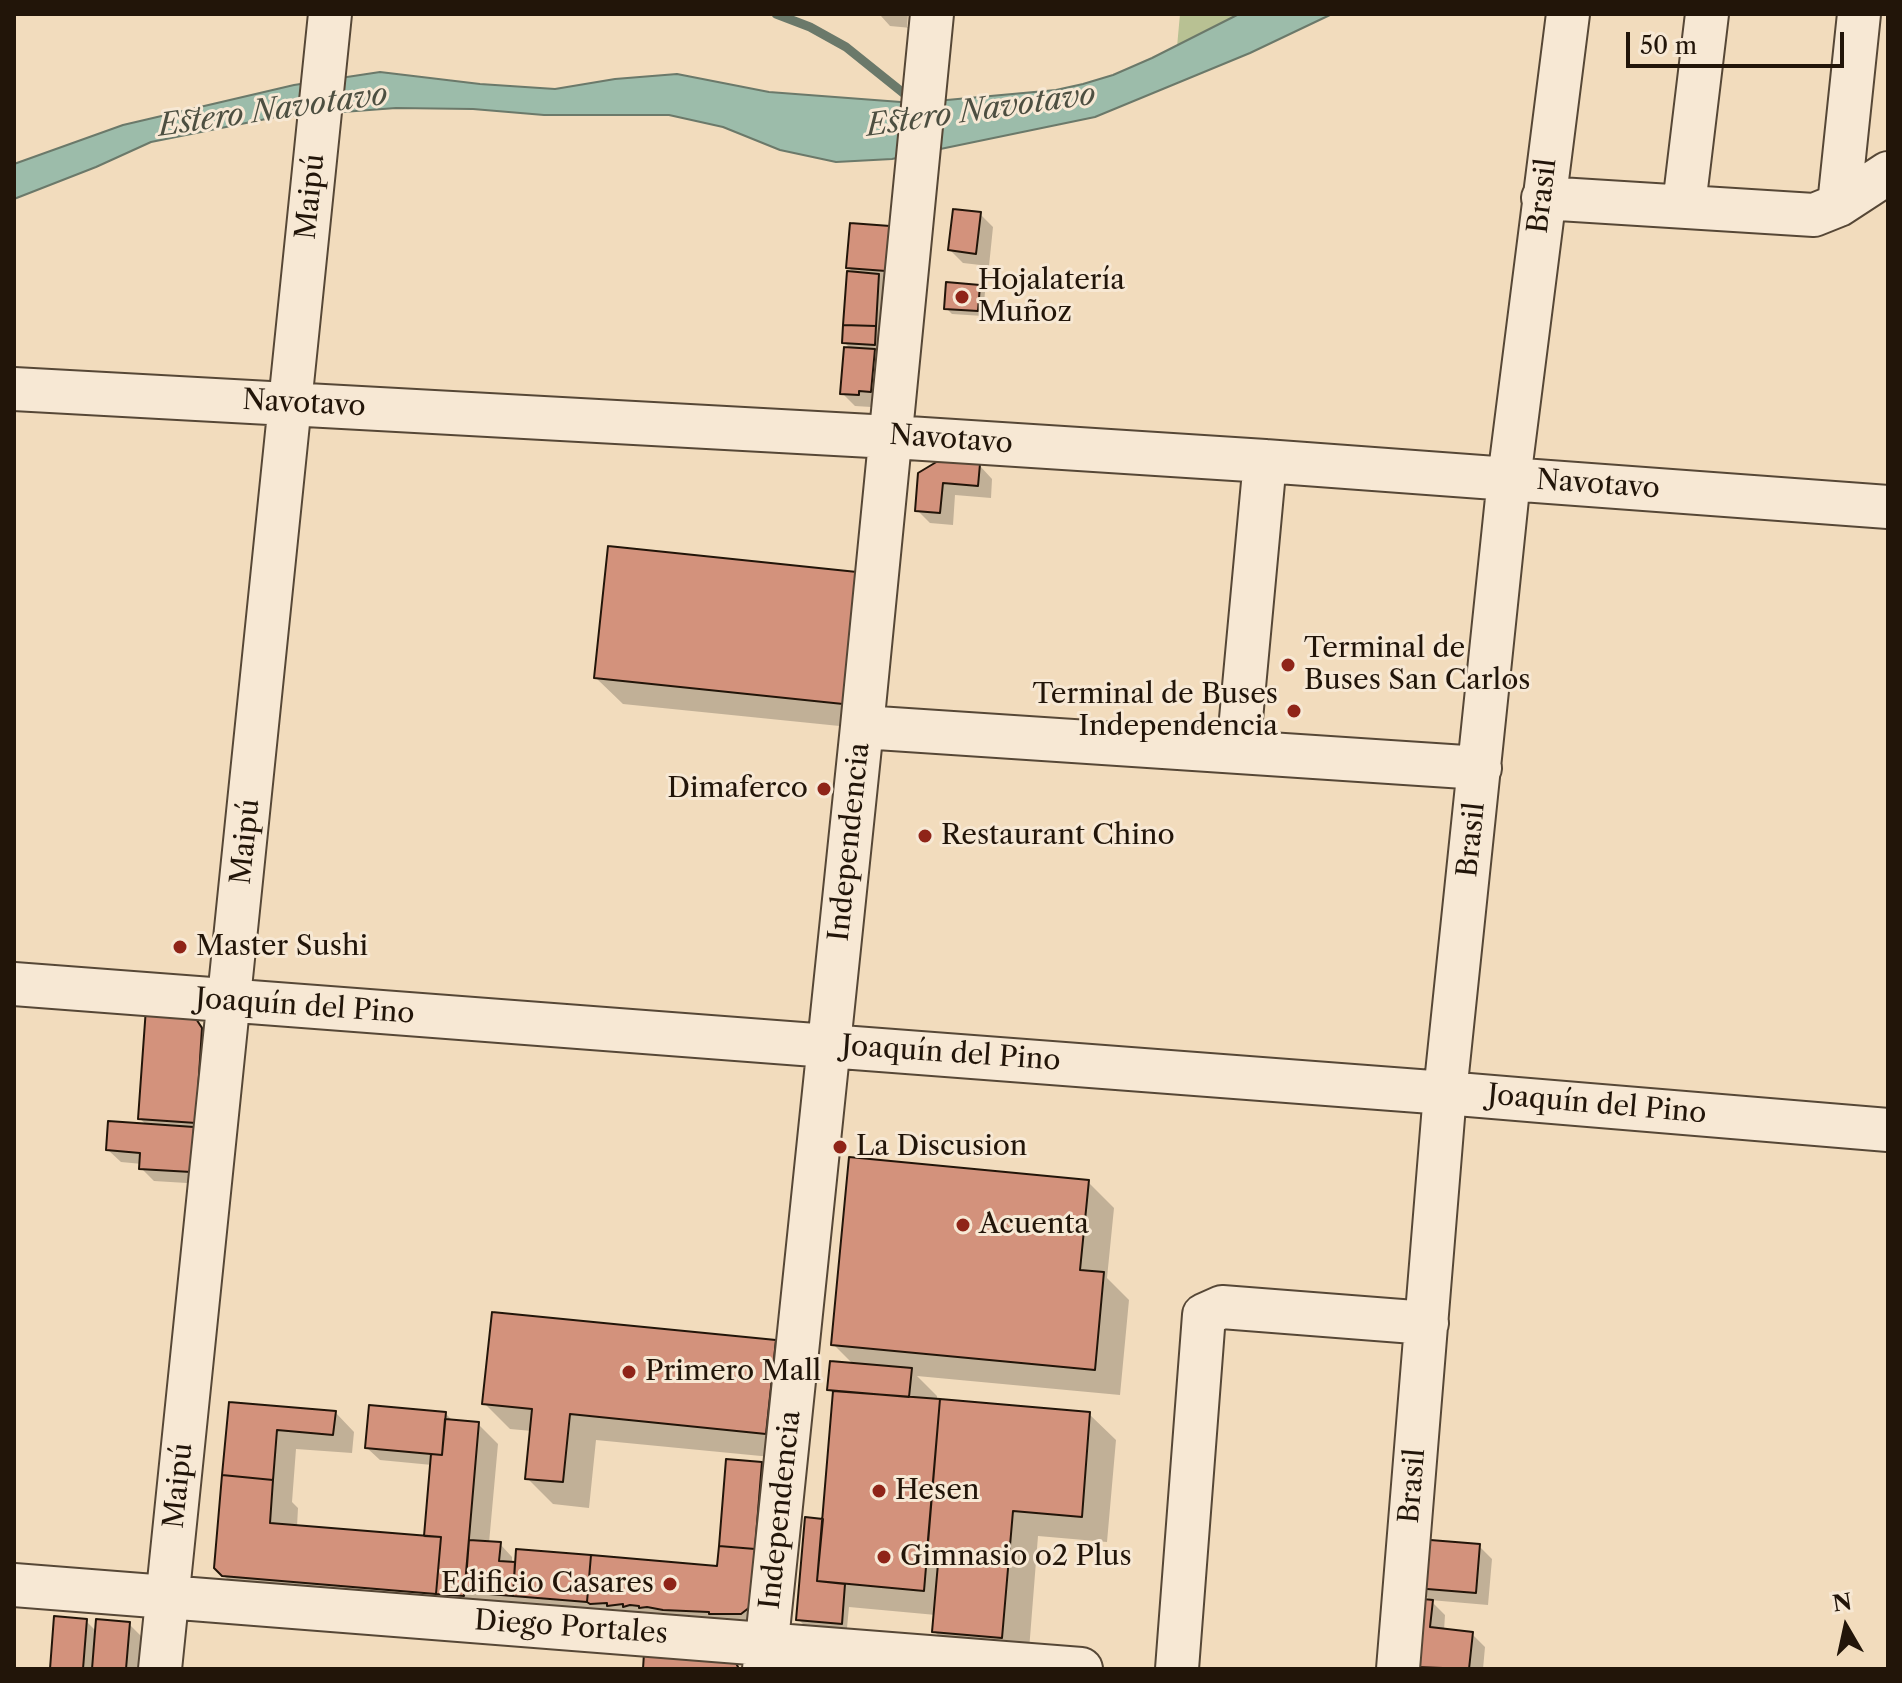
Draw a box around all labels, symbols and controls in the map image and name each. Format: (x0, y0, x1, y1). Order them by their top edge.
scale bar (1630, 16, 1848, 66)
text: 50 m (1640, 31, 1697, 60)
water label: Estero Navotavo (156, 77, 390, 145)
water label: Estero Navotavo (864, 77, 1098, 145)
street label: Maipú (290, 153, 332, 241)
street label: Brasil (1522, 157, 1564, 235)
place label: Hojalatería Muñoz (978, 264, 1125, 330)
marker: Hojalatería Muñoz (953, 288, 971, 306)
street label: Navotavo (241, 384, 367, 424)
street label: Navotavo (888, 419, 1014, 461)
street label: Navotavo (1535, 464, 1661, 506)
place label: Terminal de Buses San Carlos (1304, 632, 1531, 698)
marker: Terminal de Buses San Carlos (1279, 656, 1297, 674)
place label: Terminal de Buses Independencia (1033, 678, 1278, 744)
marker: Terminal de Buses Independencia (1285, 702, 1303, 720)
street label: Independencia (823, 741, 877, 943)
place label: Dimaferco (667, 772, 808, 806)
marker: Dimaferco (815, 780, 833, 798)
street label: Maipú (225, 798, 267, 886)
street label: Brasil (1451, 801, 1493, 879)
place label: Restaurant Chino (941, 819, 1175, 853)
marker: Restaurant Chino (916, 827, 934, 845)
place label: Master Sushi (196, 930, 368, 964)
marker: Master Sushi (171, 938, 189, 956)
street label: Joaquín del Pino (194, 983, 416, 1031)
street label: Joaquín del Pino (840, 1030, 1062, 1078)
street label: Joaquín del Pino (1486, 1079, 1708, 1131)
place label: La Discusion (856, 1130, 1027, 1164)
marker: La Discusion (831, 1138, 849, 1156)
place label: Acuenta (979, 1208, 1089, 1242)
marker: Acuenta (954, 1216, 972, 1234)
place label: Primero Mall (645, 1355, 821, 1389)
marker: Primero Mall (620, 1363, 638, 1381)
street label: Independencia (754, 1409, 808, 1611)
street label: Maipú (158, 1442, 200, 1530)
street label: Brasil (1393, 1447, 1433, 1525)
place label: Hesen (895, 1474, 979, 1508)
marker: Hesen (870, 1482, 888, 1500)
place label: Gimnasio o2 Plus (900, 1540, 1132, 1574)
marker: Gimnasio o2 Plus (875, 1548, 893, 1566)
place label: Edificio Casares (441, 1567, 654, 1601)
marker: Edificio Casares (661, 1575, 679, 1593)
north arrow (1806, 1587, 1886, 1667)
text: N (1831, 1588, 1854, 1618)
street label: Diego Portales (473, 1604, 669, 1652)

